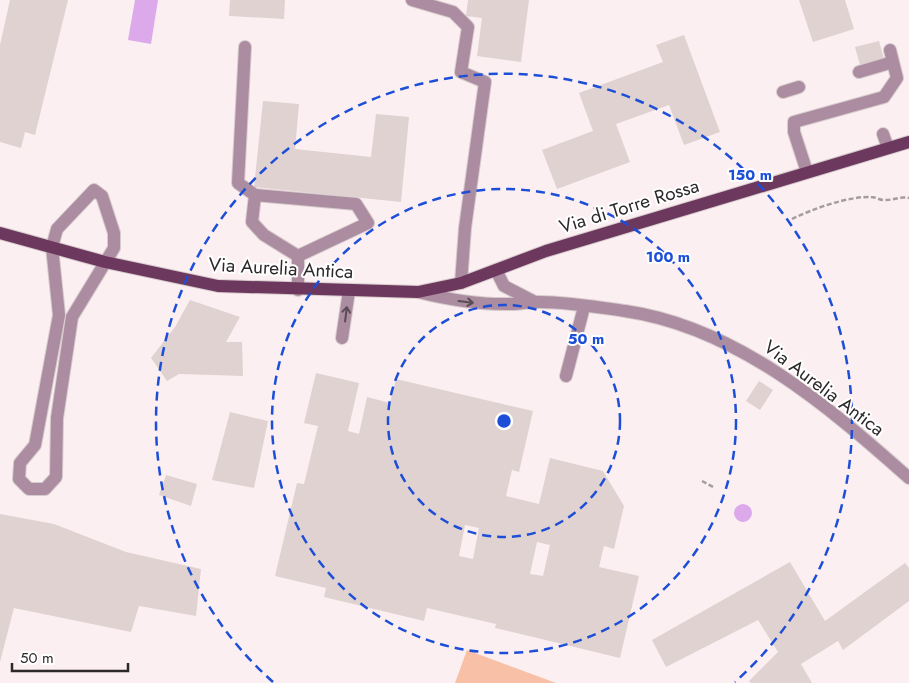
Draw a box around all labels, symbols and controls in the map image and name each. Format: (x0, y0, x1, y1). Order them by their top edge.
text: 150 m (728, 164, 772, 186)
street label: Via di Torre Rossa (556, 172, 702, 240)
text: 100 m (646, 246, 690, 268)
street label: Via Aurelia Antica (208, 251, 354, 285)
one-way arrow (458, 297, 474, 307)
one-way arrow (341, 307, 351, 323)
text: 50 m (568, 328, 604, 350)
street label: Via Aurelia Antica (758, 334, 890, 442)
centre of rings (495, 412, 513, 430)
scale bar (12, 640, 129, 672)
text: 50 m (20, 647, 54, 669)

